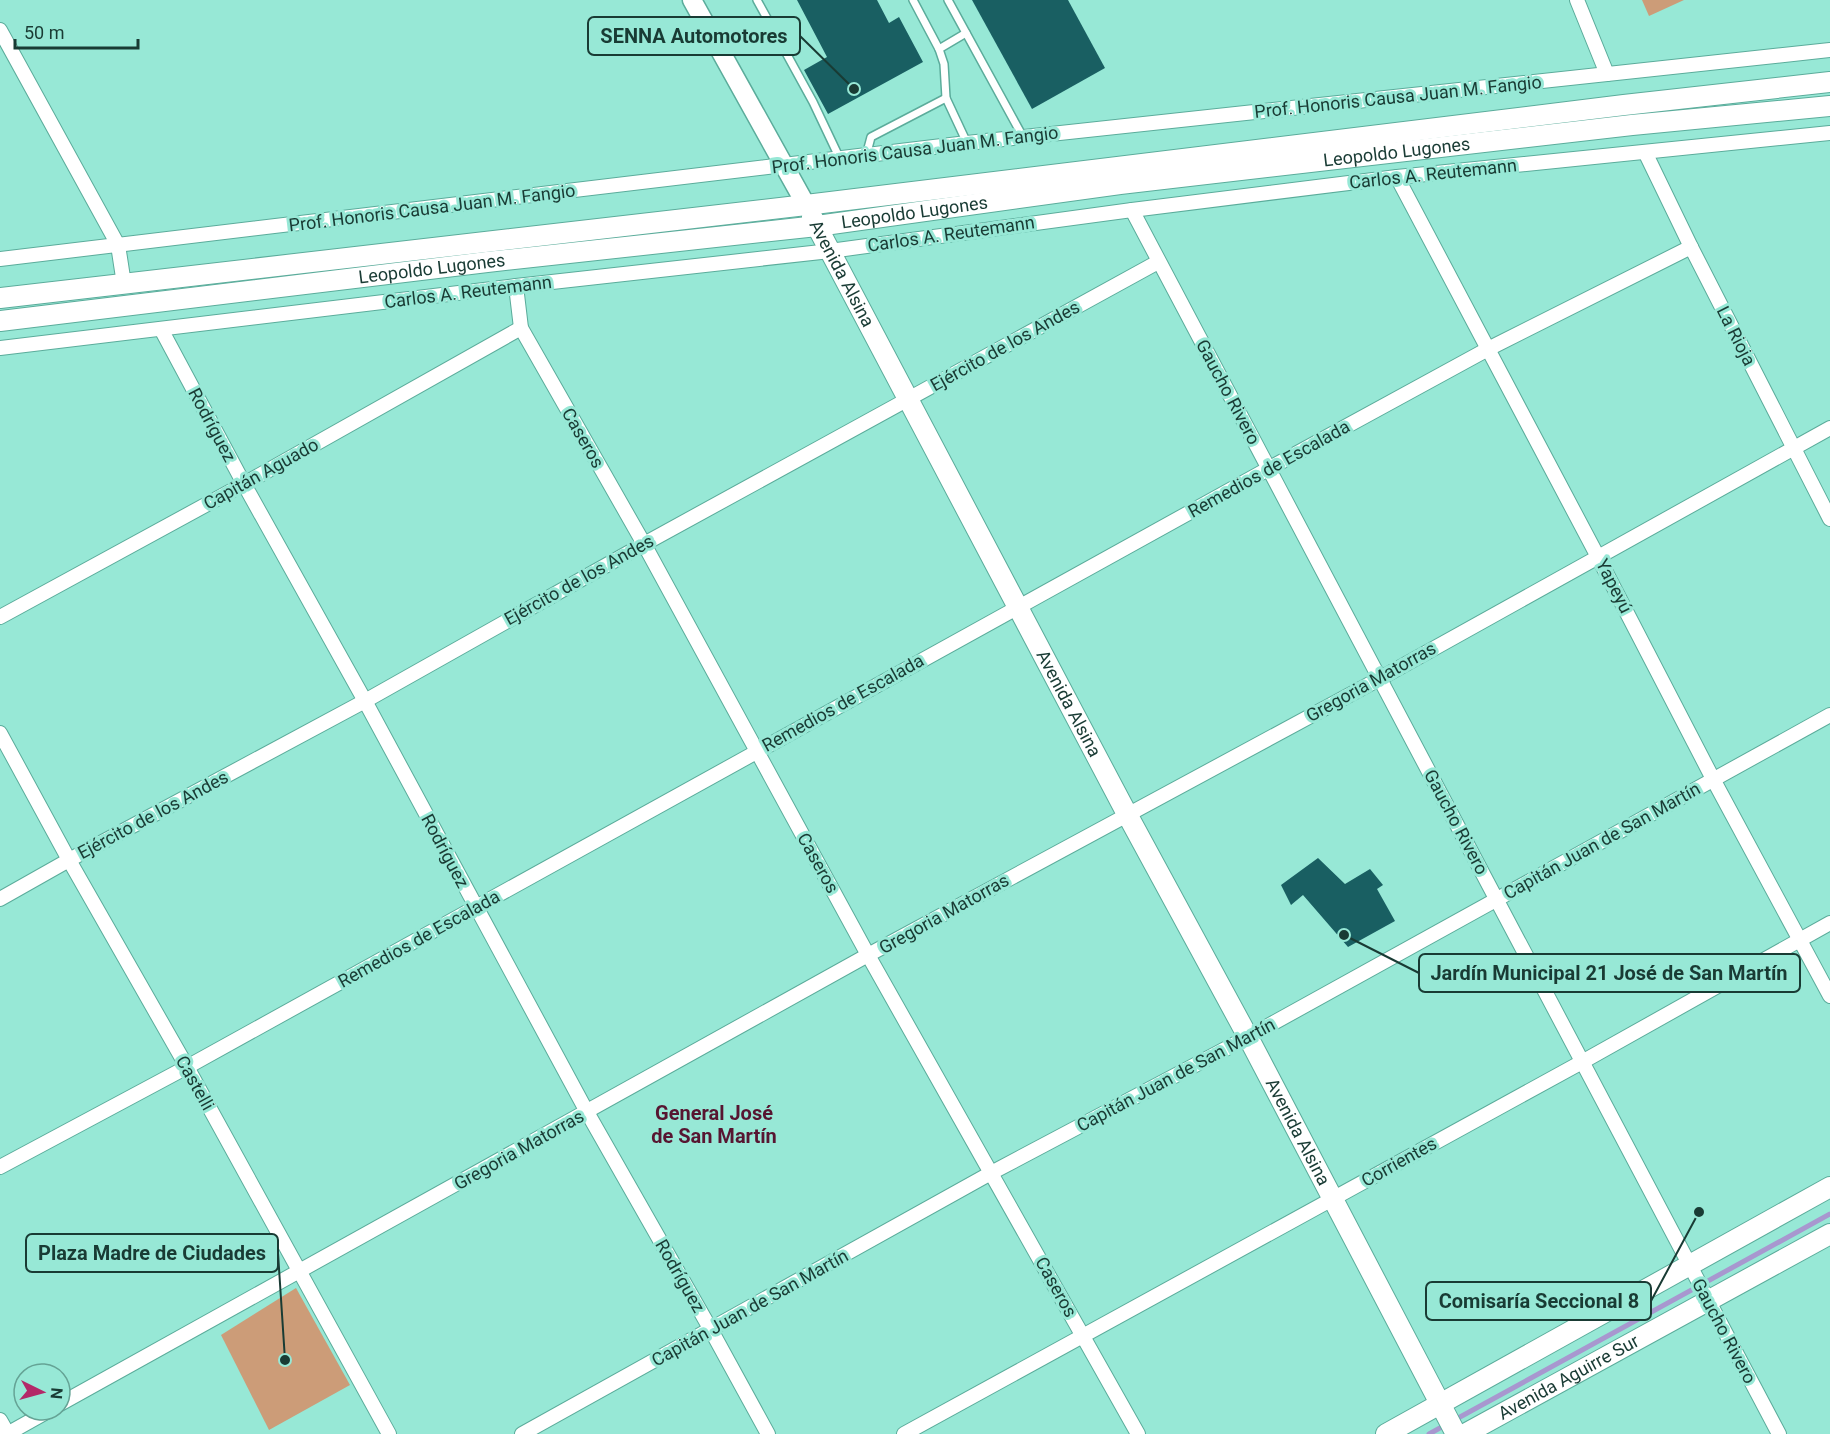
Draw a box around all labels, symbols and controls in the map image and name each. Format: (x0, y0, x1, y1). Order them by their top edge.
scale bar (15, 12, 138, 50)
callout: SENNA Automotores (588, 17, 800, 55)
text: 50 m (24, 22, 64, 43)
text: SENNA Automotores (600, 24, 788, 48)
street label: Prof. Honoris Causa Juan M. Fangio (1253, 71, 1543, 122)
street label: Prof. Honoris Causa Juan M. Fangio (770, 121, 1059, 178)
street label: Leopoldo Lugones (1322, 133, 1471, 170)
street label: Carlos A. Reutemann (1348, 154, 1518, 193)
street label: Prof. Honoris Causa Juan M. Fangio (287, 179, 576, 236)
street label: Leopoldo Lugones (840, 191, 989, 233)
street label: Carlos A. Reutemann (866, 211, 1036, 256)
street label: Avenida Alsina (806, 216, 879, 330)
street label: Leopoldo Lugones (357, 249, 506, 287)
street label: Carlos A. Reutemann (383, 271, 553, 312)
street label: Ejército de los Andes (926, 296, 1083, 395)
street label: La Rioja (1713, 303, 1760, 369)
street label: Gaucho Rivero (1192, 336, 1265, 448)
street label: Rodríguez (184, 384, 241, 465)
street label: Caseros (558, 404, 609, 472)
street label: Remedios de Escalada (1184, 415, 1353, 522)
street label: Capitán Aguado (200, 433, 322, 514)
street label: Ejército de los Andes (500, 530, 657, 629)
street label: Yapeyú (1592, 555, 1637, 616)
street label: Gregoria Matorras (1302, 637, 1439, 726)
street label: Avenida Alsina (1032, 646, 1106, 760)
street label: Remedios de Escalada (758, 649, 927, 756)
street label: Ejército de los Andes (74, 766, 232, 863)
street label: Gaucho Rivero (1420, 766, 1493, 878)
street label: Capitán Juan de San Martín (1500, 778, 1704, 903)
street label: Rodríguez (417, 810, 474, 891)
street label: Caseros (793, 829, 844, 897)
street label: Gregoria Matorras (875, 869, 1012, 958)
street label: Remedios de Escalada (334, 885, 503, 992)
callout: Jardín Municipal 21 José de San Martín (1419, 954, 1800, 992)
text: Jardín Municipal 21 José de San Martín (1430, 961, 1788, 985)
street label: Capitán Juan de San Martín (1073, 1013, 1278, 1136)
street label: Castelli (172, 1052, 219, 1114)
street label: Avenida Alsina (1262, 1075, 1335, 1189)
district label: General José de San Martín (651, 1101, 777, 1148)
street label: Gregoria Matorras (450, 1105, 587, 1194)
street label: Corrientes (1357, 1132, 1440, 1191)
callout: Plaza Madre de Ciudades (26, 1234, 278, 1272)
street label: Rodríguez (651, 1236, 710, 1316)
text: Plaza Madre de Ciudades (38, 1241, 266, 1265)
street label: Capitán Juan de San Martín (648, 1245, 852, 1370)
street label: Caseros (1031, 1253, 1082, 1321)
street label: Gaucho Rivero (1688, 1275, 1761, 1387)
callout: Comisaría Seccional 8 (1426, 1282, 1651, 1320)
text: Comisaría Seccional 8 (1439, 1289, 1639, 1313)
street label: Avenida Aguirre Sur (1494, 1330, 1642, 1424)
north arrow (12, 1362, 72, 1422)
text: N (46, 1387, 66, 1400)

